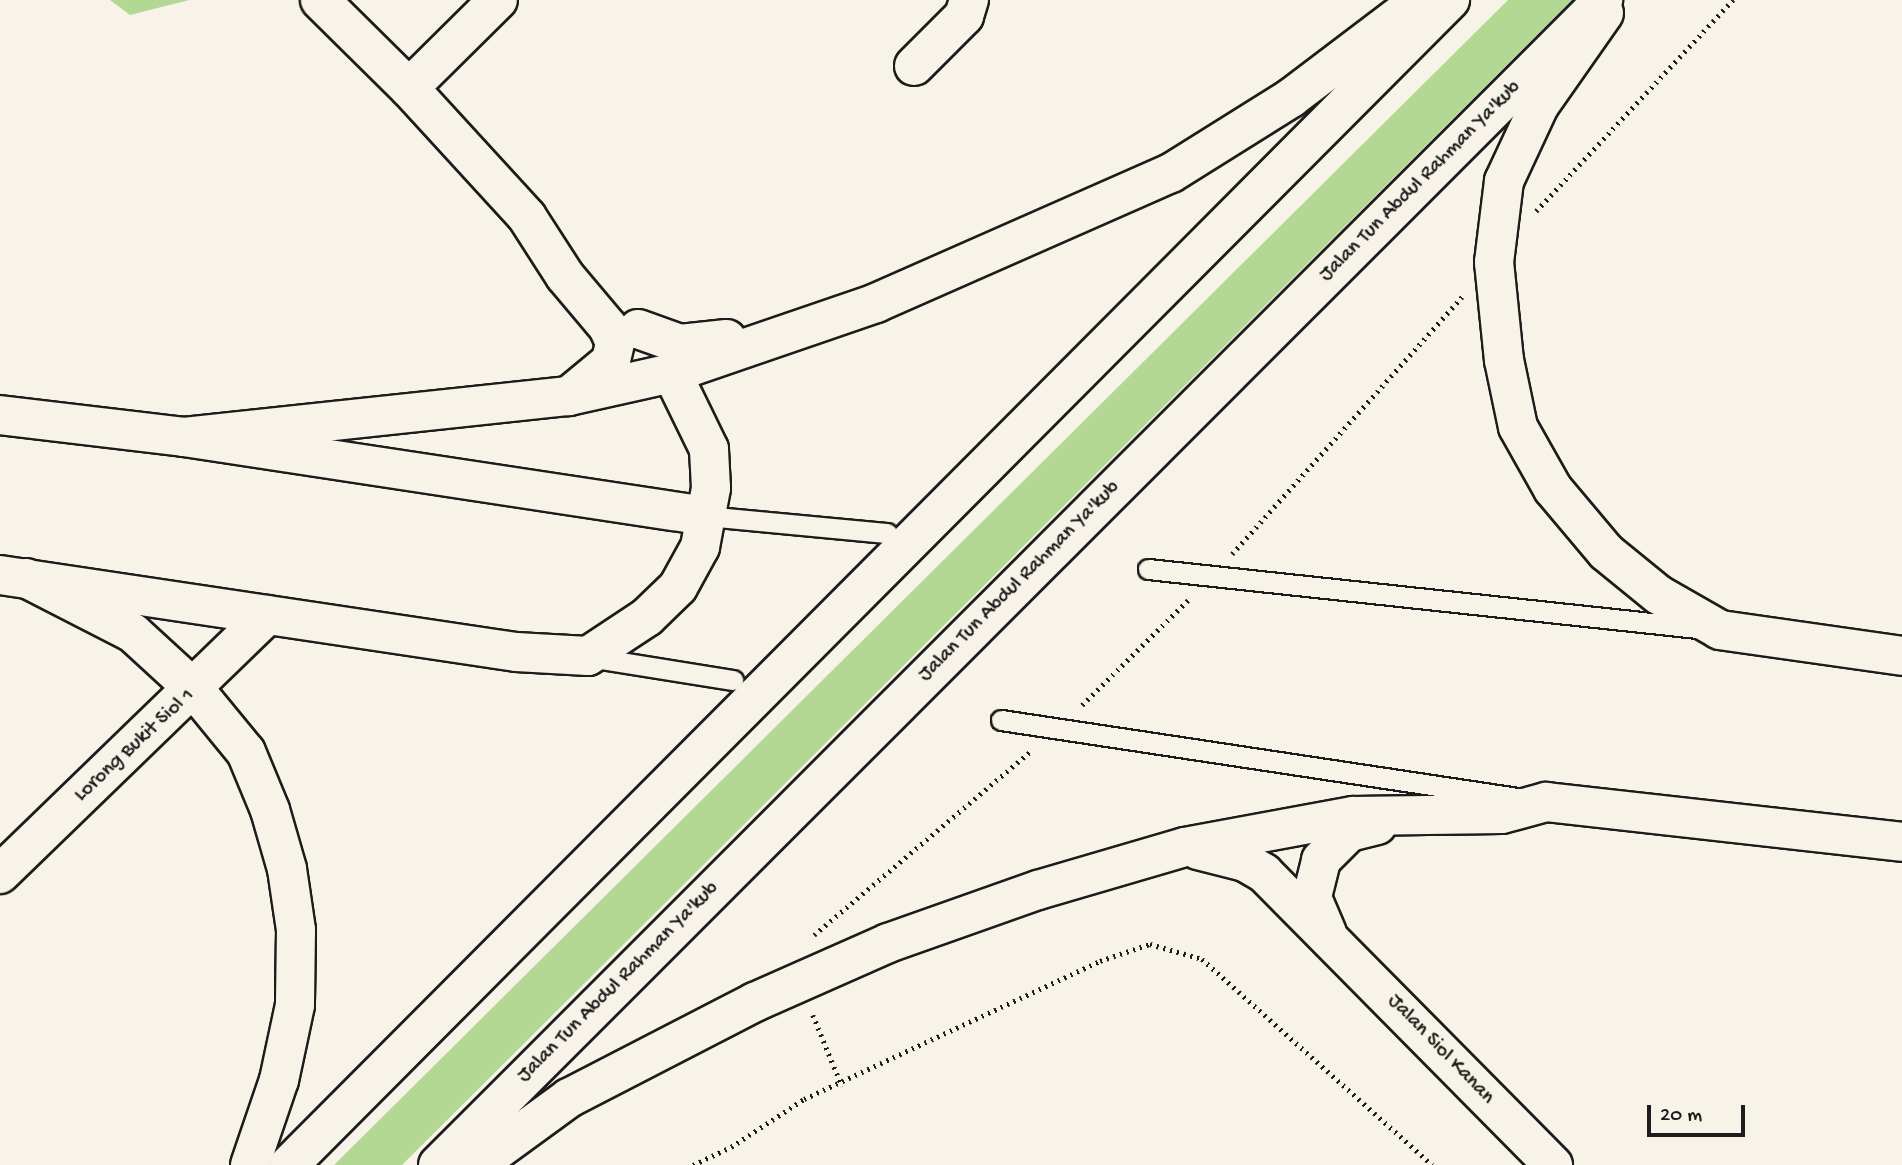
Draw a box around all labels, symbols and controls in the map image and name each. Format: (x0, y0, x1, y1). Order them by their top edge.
street label: Jalan Tun Abdul Rahman Ya'kub (1315, 76, 1527, 288)
street label: Jalan Tun Abdul Rahman Ya'kub (914, 476, 1126, 688)
street label: Lorong Bukit Siol 1 (70, 684, 200, 808)
street label: Jalan Tun Abdul Rahman Ya'kub (513, 877, 725, 1089)
street label: Jalan Siol Kanan (1381, 990, 1499, 1110)
scale bar (1650, 1092, 1748, 1136)
text: 20 m (1660, 1104, 1702, 1129)

